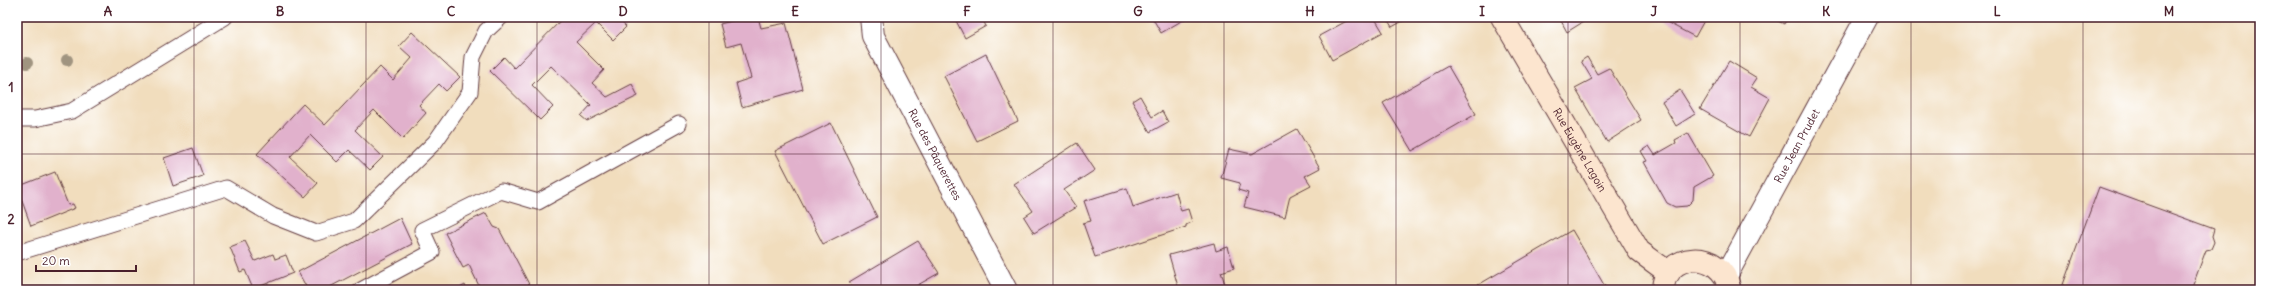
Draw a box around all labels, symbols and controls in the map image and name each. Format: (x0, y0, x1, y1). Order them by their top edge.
text: A (104, 3, 113, 20)
text: B (276, 3, 285, 20)
text: C (447, 3, 456, 20)
text: D (618, 3, 628, 20)
text: E (791, 3, 799, 20)
text: F (963, 3, 971, 20)
text: G (1133, 3, 1143, 20)
text: H (1305, 3, 1315, 20)
text: I (1479, 3, 1485, 20)
text: J (1651, 3, 1658, 20)
text: K (1822, 3, 1831, 20)
text: L (1993, 3, 2001, 20)
text: M (2164, 3, 2174, 20)
text: 1 (8, 79, 14, 96)
street label: Rue Eugène Lagoin (1550, 105, 1610, 194)
street label: Rue Jean Prudet (1771, 106, 1823, 185)
street label: Rue des Pâquerettes (905, 107, 965, 203)
text: 2 (7, 211, 15, 228)
scale bar (36, 247, 136, 273)
text: 20 m (42, 253, 70, 268)

